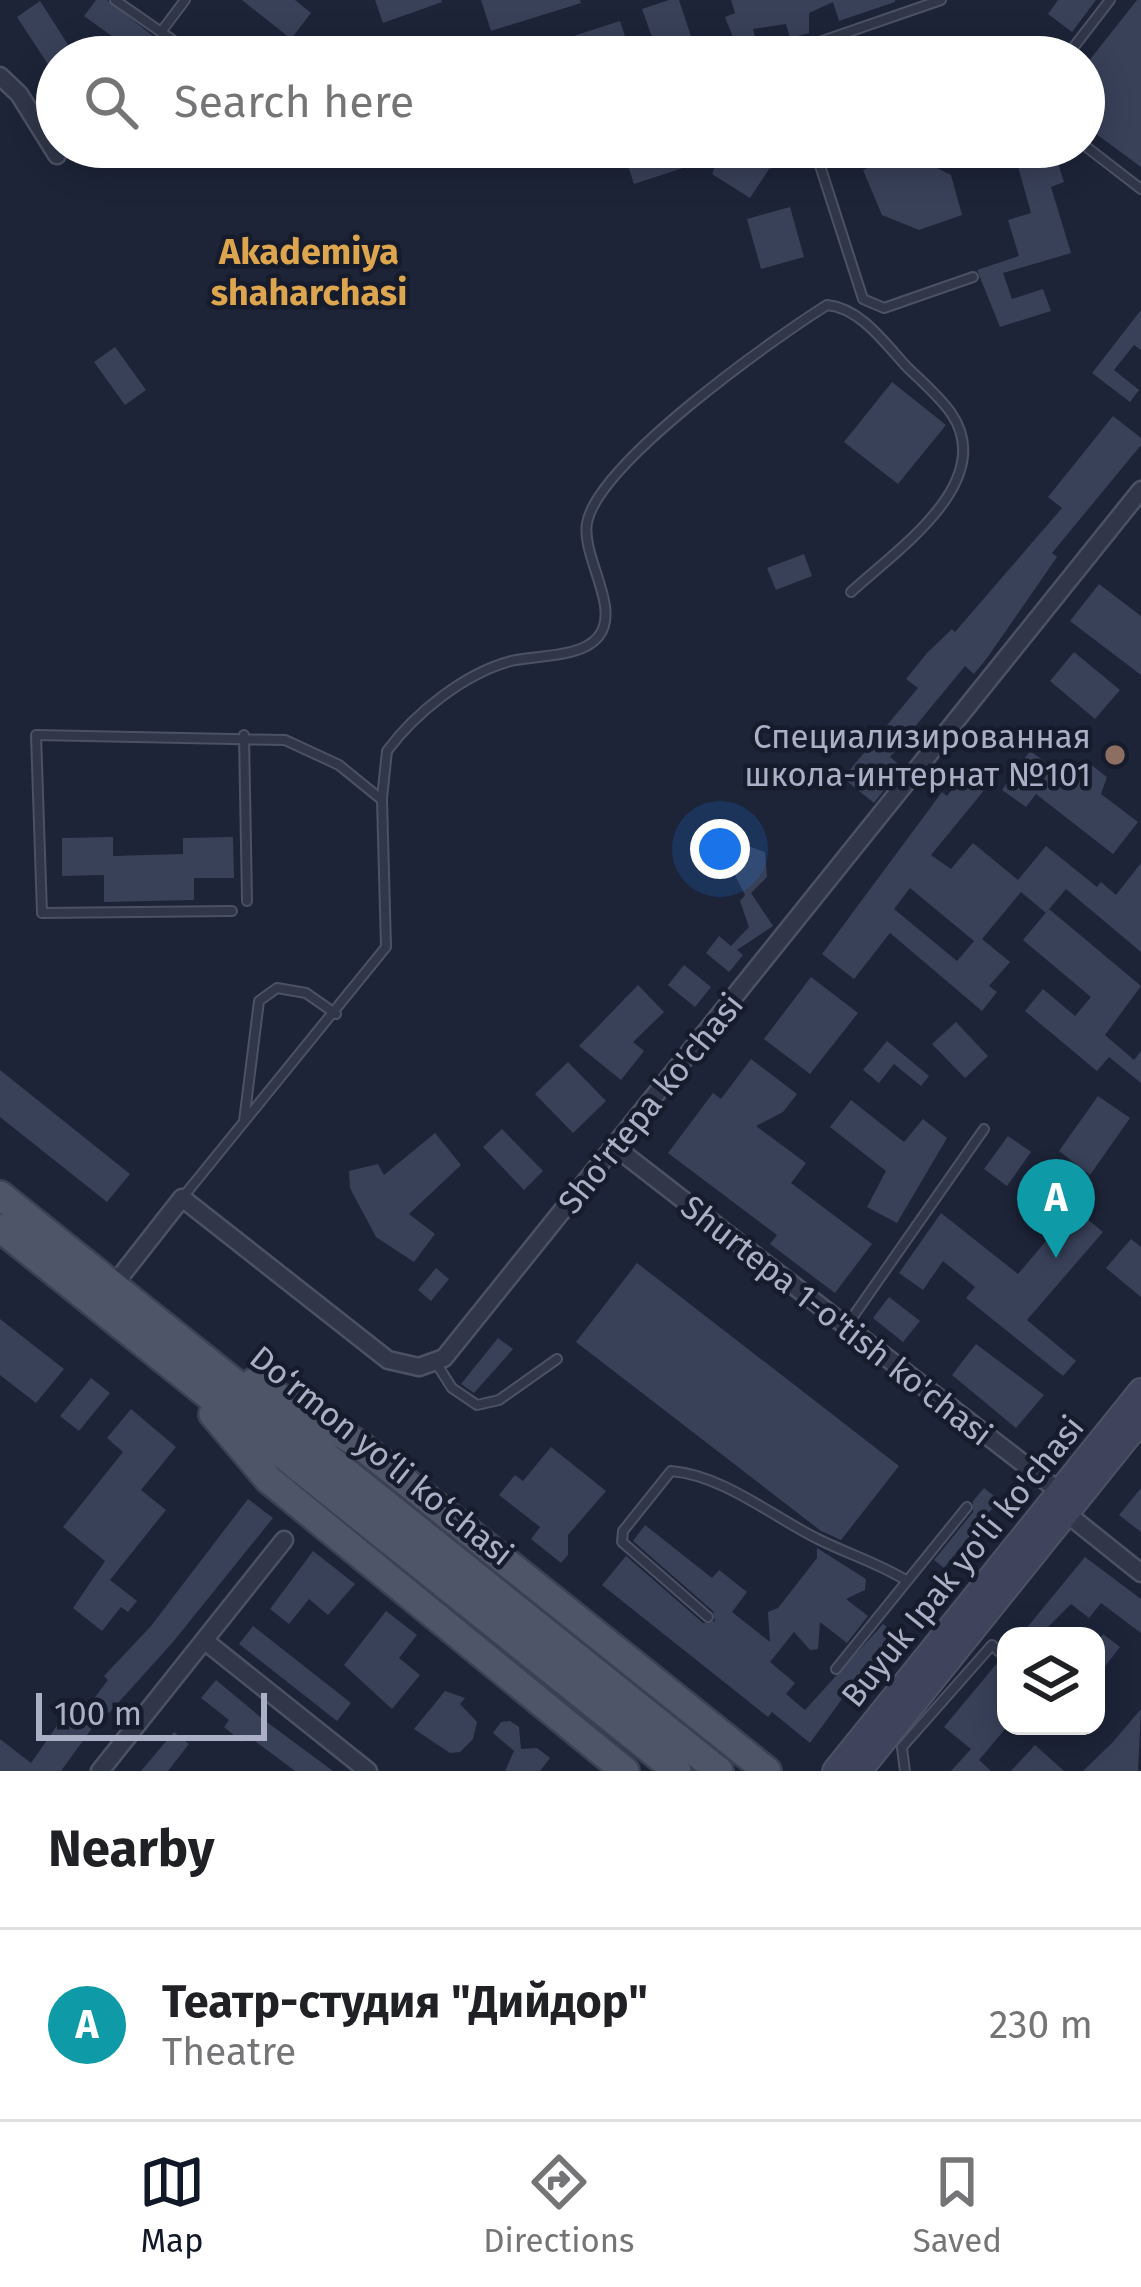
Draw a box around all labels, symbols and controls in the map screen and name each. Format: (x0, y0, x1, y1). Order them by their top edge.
search box (36, 36, 1105, 168)
icon: search (78, 69, 144, 135)
text: Search here (174, 75, 414, 129)
district label: Akademiya shaharchasi (211, 230, 407, 315)
place label: Специализированная школа-интернат №101 (744, 717, 1091, 795)
marker: Специализированная школа-интернат №101 (1102, 742, 1128, 768)
your location (690, 819, 750, 879)
street label: Sho'rtepa ko'chasi (550, 986, 752, 1222)
pin: A (1017, 1159, 1095, 1258)
street label: Shurtepa 1-o'tish ko'chasi (673, 1187, 1000, 1455)
street label: Do‘rmon yo‘li ko‘chasi (242, 1337, 521, 1574)
street label: Buyuk Ipak yo'li ko'chasi (833, 1408, 1092, 1715)
map controls (997, 1627, 1105, 1735)
button: layers (997, 1627, 1105, 1735)
scale bar (36, 1687, 267, 1740)
text: 100 m (54, 1694, 142, 1734)
text: Nearby (48, 1818, 214, 1880)
text: Театр-студия "Дийдор" (162, 1975, 648, 2029)
text: A (75, 2002, 99, 2048)
text: 230 m (989, 2002, 1093, 2048)
text: Theatre (162, 2029, 296, 2075)
tab: Map (139, 2149, 205, 2261)
tab: Directions (483, 2149, 635, 2261)
tab: Saved (913, 2149, 1002, 2261)

